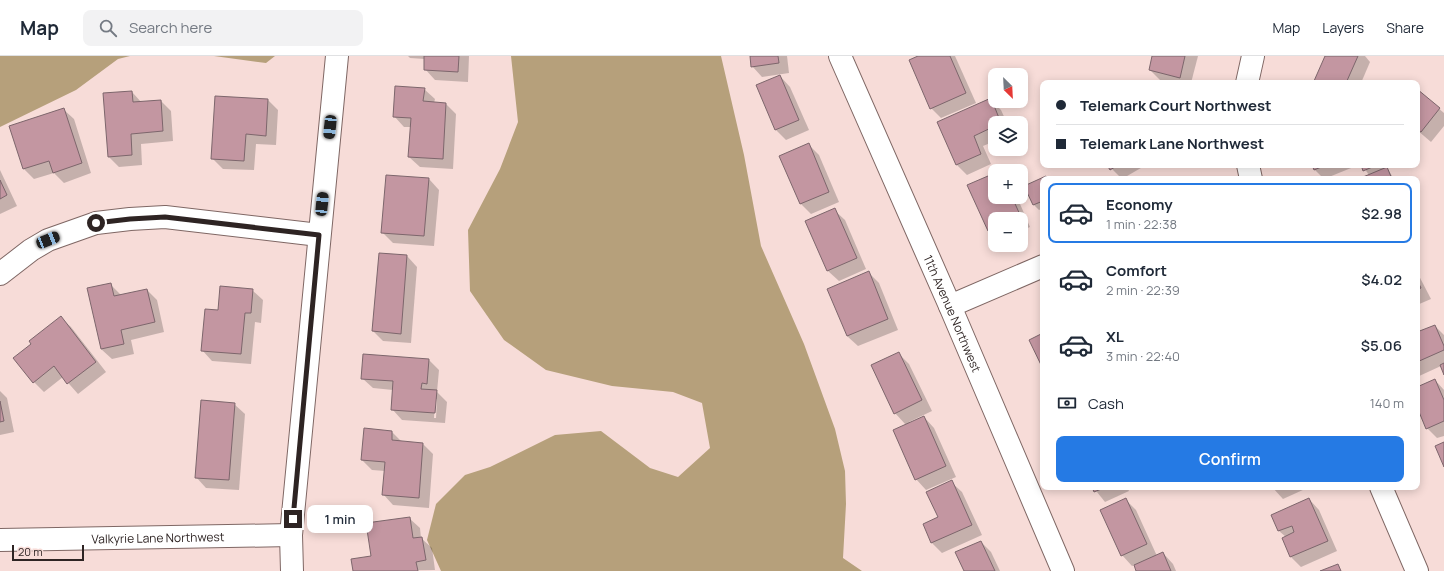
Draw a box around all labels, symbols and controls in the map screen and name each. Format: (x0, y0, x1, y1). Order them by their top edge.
search box (83, 10, 363, 46)
text: Map (20, 15, 59, 41)
icon: search (97, 17, 119, 39)
text: Search here (129, 17, 212, 38)
text: Map (1272, 18, 1300, 37)
text: Layers (1322, 18, 1364, 37)
text: Share (1386, 18, 1424, 37)
north arrow (988, 68, 1028, 108)
map controls (988, 68, 1028, 252)
text: Telemark Court Northwest (1080, 95, 1272, 116)
car (323, 114, 337, 140)
button: layers (988, 116, 1028, 156)
text: Telemark Lane Northwest (1080, 133, 1264, 154)
button: + (988, 164, 1028, 204)
car (315, 191, 329, 217)
text: Economy (1106, 194, 1173, 215)
icon: car (1058, 195, 1094, 231)
text: $2.98 (1361, 203, 1402, 224)
button: − (988, 212, 1028, 252)
route start (87, 214, 105, 232)
text: 1 min · 22:38 (1106, 215, 1177, 233)
car (35, 230, 61, 250)
street label: 11th Avenue Northwest (920, 252, 986, 375)
text: Comfort (1106, 260, 1167, 281)
icon: car (1058, 261, 1094, 297)
text: $4.02 (1361, 269, 1402, 290)
text: 2 min · 22:39 (1106, 281, 1180, 299)
text: XL (1106, 326, 1124, 347)
icon: car (1058, 327, 1094, 363)
text: $5.06 (1361, 335, 1402, 356)
text: 3 min · 22:40 (1106, 347, 1180, 365)
icon: cash (1056, 392, 1078, 414)
text: Cash (1088, 393, 1124, 414)
text: 140 m (1370, 394, 1404, 412)
button: Confirm (1056, 436, 1404, 482)
callout: 1 min (307, 505, 373, 533)
route end (284, 510, 302, 528)
text: 1 min (325, 510, 356, 528)
street label: Valkyrie Lane Northwest (91, 528, 225, 547)
scale bar (12, 543, 84, 562)
text: 20 m (18, 544, 43, 559)

